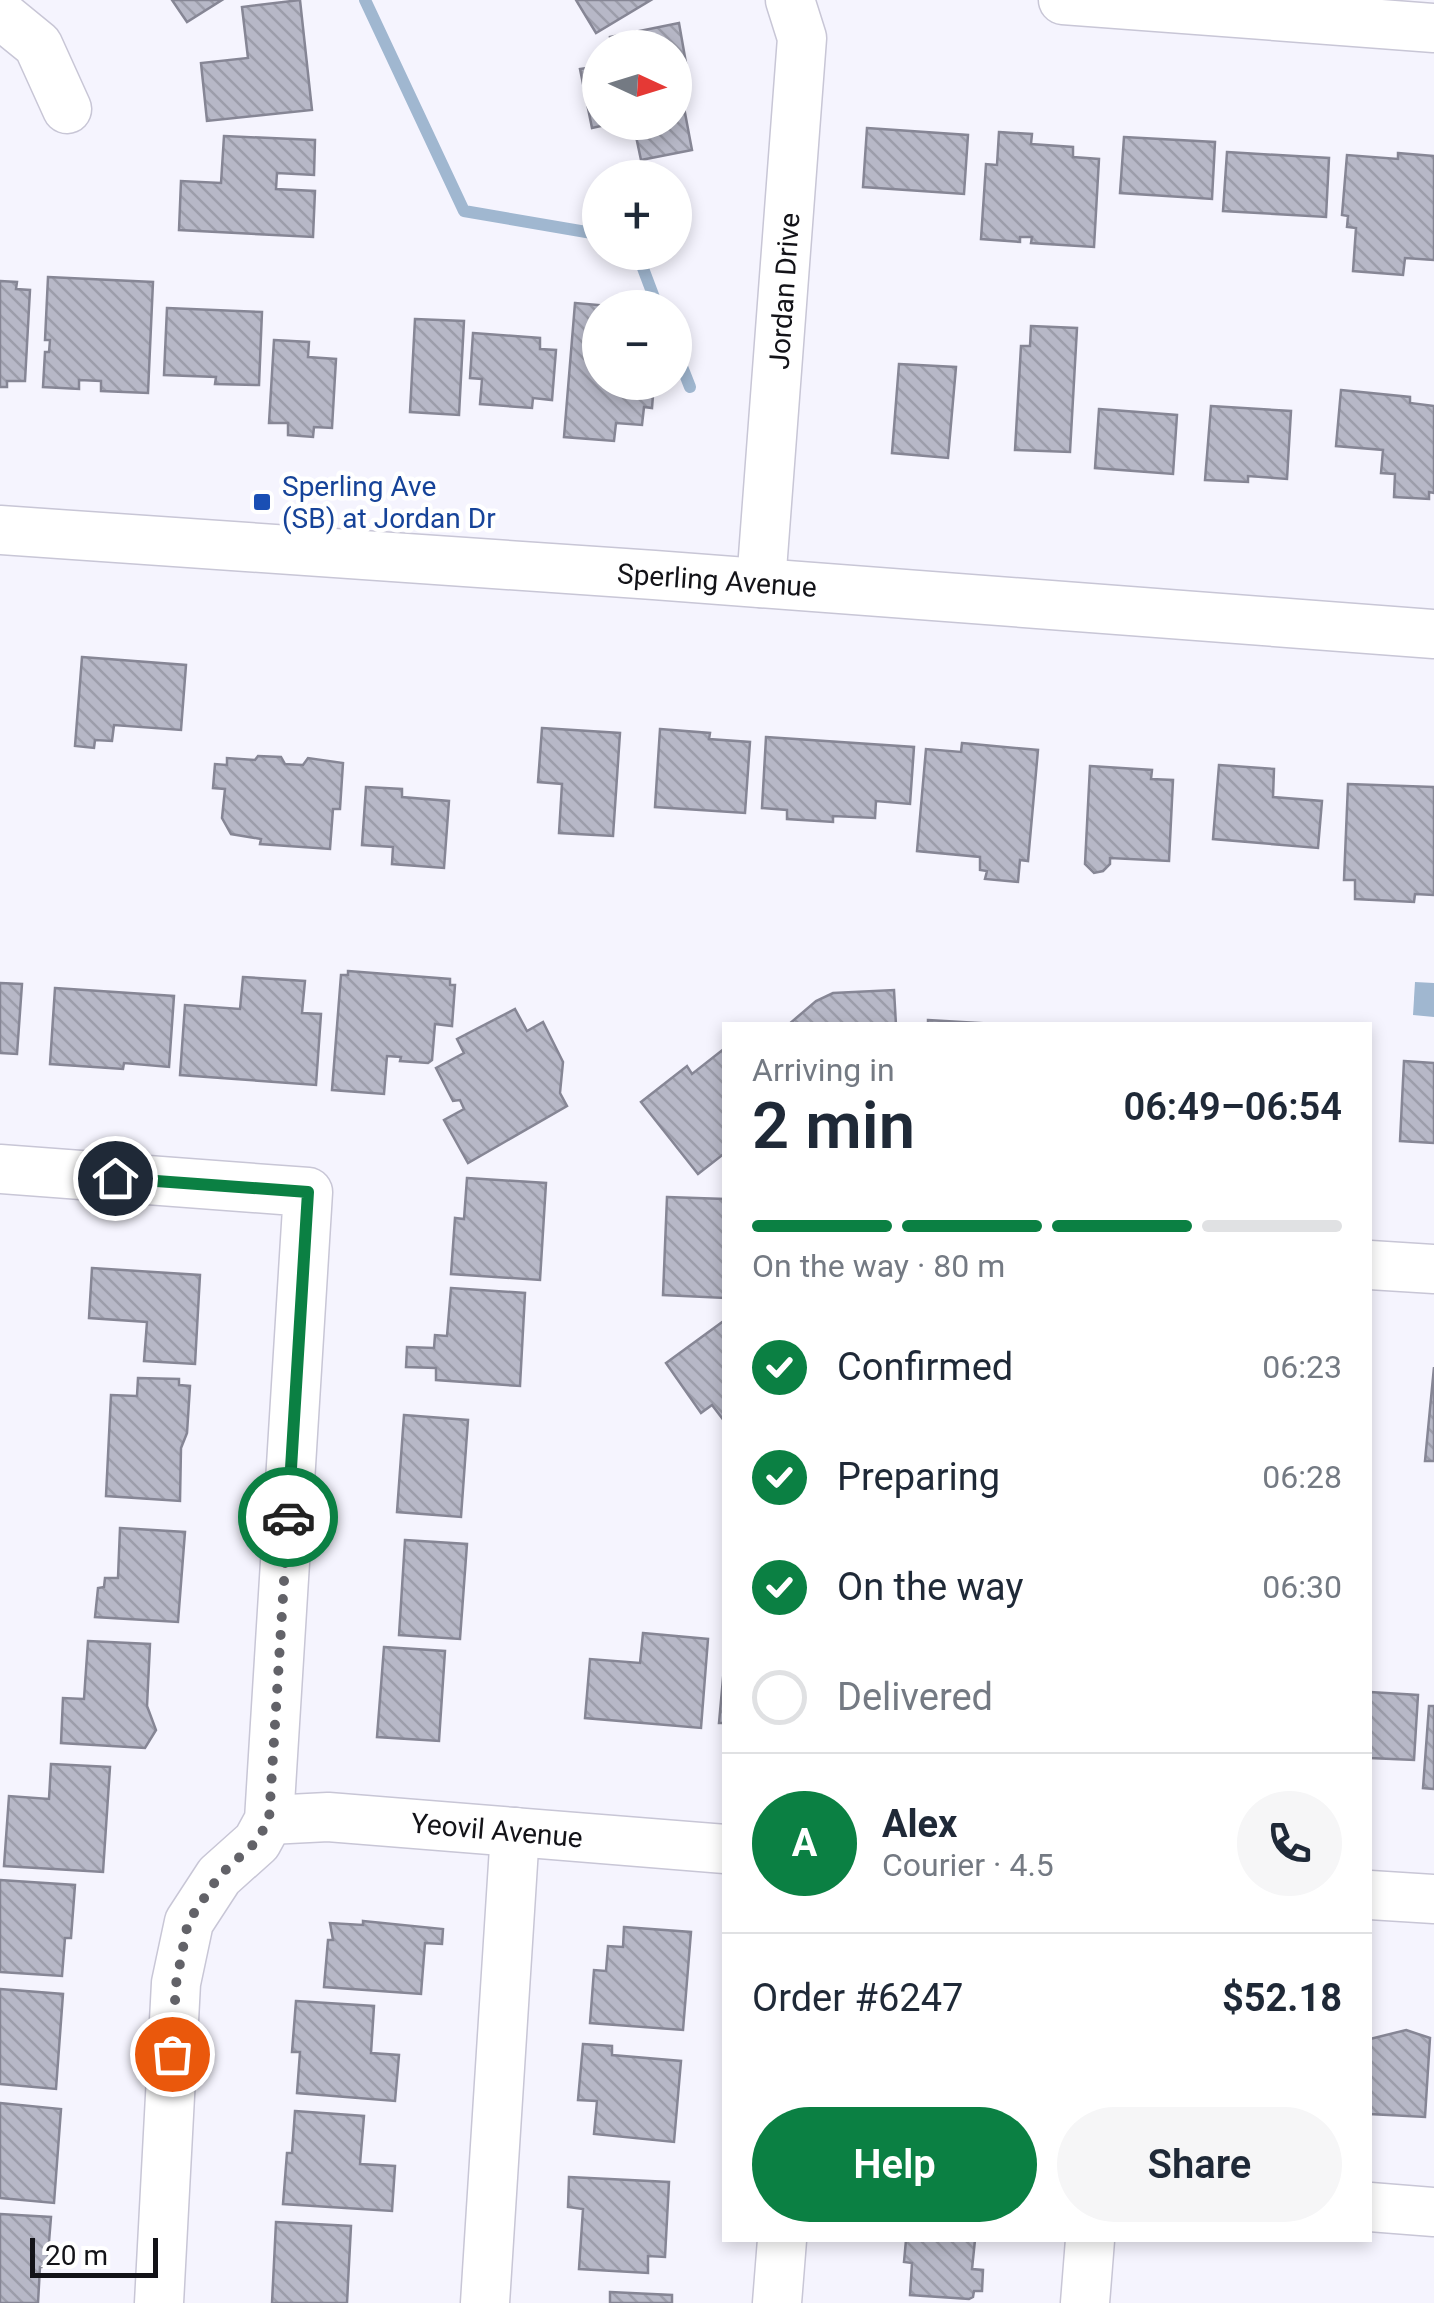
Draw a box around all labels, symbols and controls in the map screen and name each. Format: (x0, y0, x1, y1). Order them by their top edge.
north arrow (582, 30, 692, 140)
map controls (582, 30, 692, 400)
button: + (582, 160, 692, 270)
street label: Jordan Drive (763, 212, 806, 370)
button: − (582, 290, 692, 400)
place label: Sperling Ave (SB) at Jordan Dr (282, 470, 496, 535)
marker: Sperling Ave (SB) at Jordan Dr (251, 491, 273, 513)
street label: Sperling Avenue (616, 557, 818, 604)
text: Arriving in (752, 1051, 895, 1089)
text: 06:49–06:54 (1123, 1085, 1342, 1129)
text: 2 min (752, 1088, 915, 1164)
pin (73, 1136, 158, 1221)
icon: home (88, 1151, 143, 1206)
text: On the way · 80 m (752, 1247, 1005, 1285)
icon: check (752, 1340, 807, 1395)
text: Confirmed (837, 1345, 1013, 1389)
text: 06:23 (1262, 1348, 1342, 1386)
icon: check (752, 1450, 807, 1505)
text: Preparing (837, 1455, 1000, 1499)
text: 06:28 (1262, 1458, 1342, 1496)
courier (238, 1467, 338, 1567)
icon: car (261, 1490, 316, 1545)
icon: check (752, 1560, 807, 1615)
text: On the way (837, 1565, 1023, 1609)
text: 06:30 (1262, 1568, 1342, 1606)
text: Delivered (837, 1675, 993, 1719)
button: phone (1237, 1791, 1342, 1896)
text: Alex (882, 1802, 957, 1846)
street label: Yeovil Avenue (410, 1807, 584, 1854)
text: A (792, 1821, 817, 1865)
text: Courier · 4.5 (882, 1846, 1054, 1884)
text: Order #6247 (752, 1976, 963, 2020)
text: $52.18 (1222, 1976, 1342, 2020)
pin (130, 2012, 215, 2097)
icon: bag (145, 2027, 200, 2082)
button: Help (752, 2107, 1037, 2222)
button: Share (1057, 2107, 1342, 2222)
scale bar (30, 2233, 158, 2278)
text: 20 m (45, 2239, 108, 2272)

